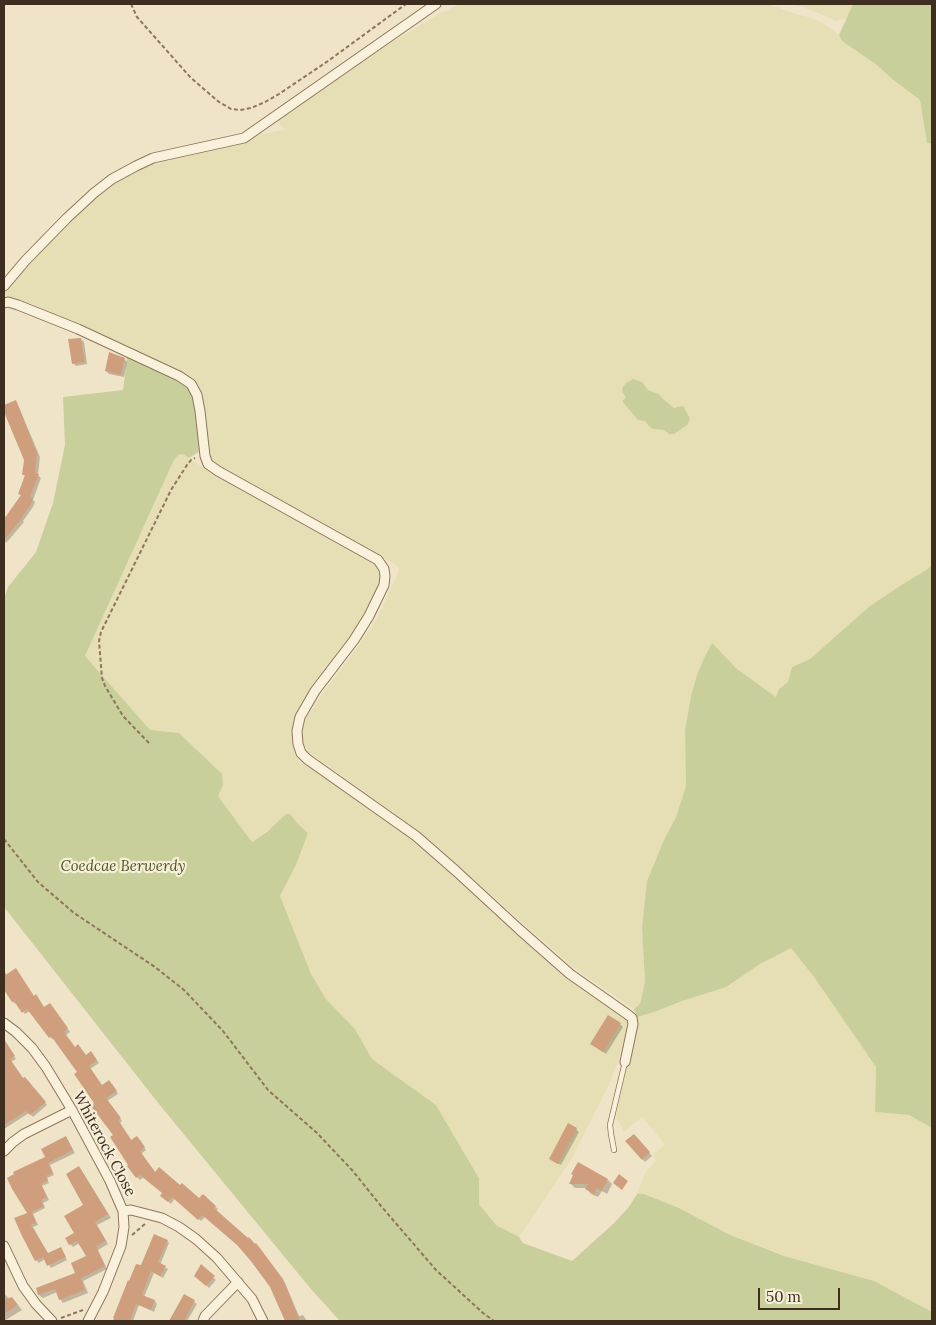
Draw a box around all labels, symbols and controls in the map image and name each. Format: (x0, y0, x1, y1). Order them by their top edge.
park label: Coedcae Berwerdy (60, 858, 186, 876)
street label: Whiterock Close (69, 1088, 139, 1200)
scale bar (761, 1278, 844, 1310)
text: 50 m (766, 1287, 801, 1306)

